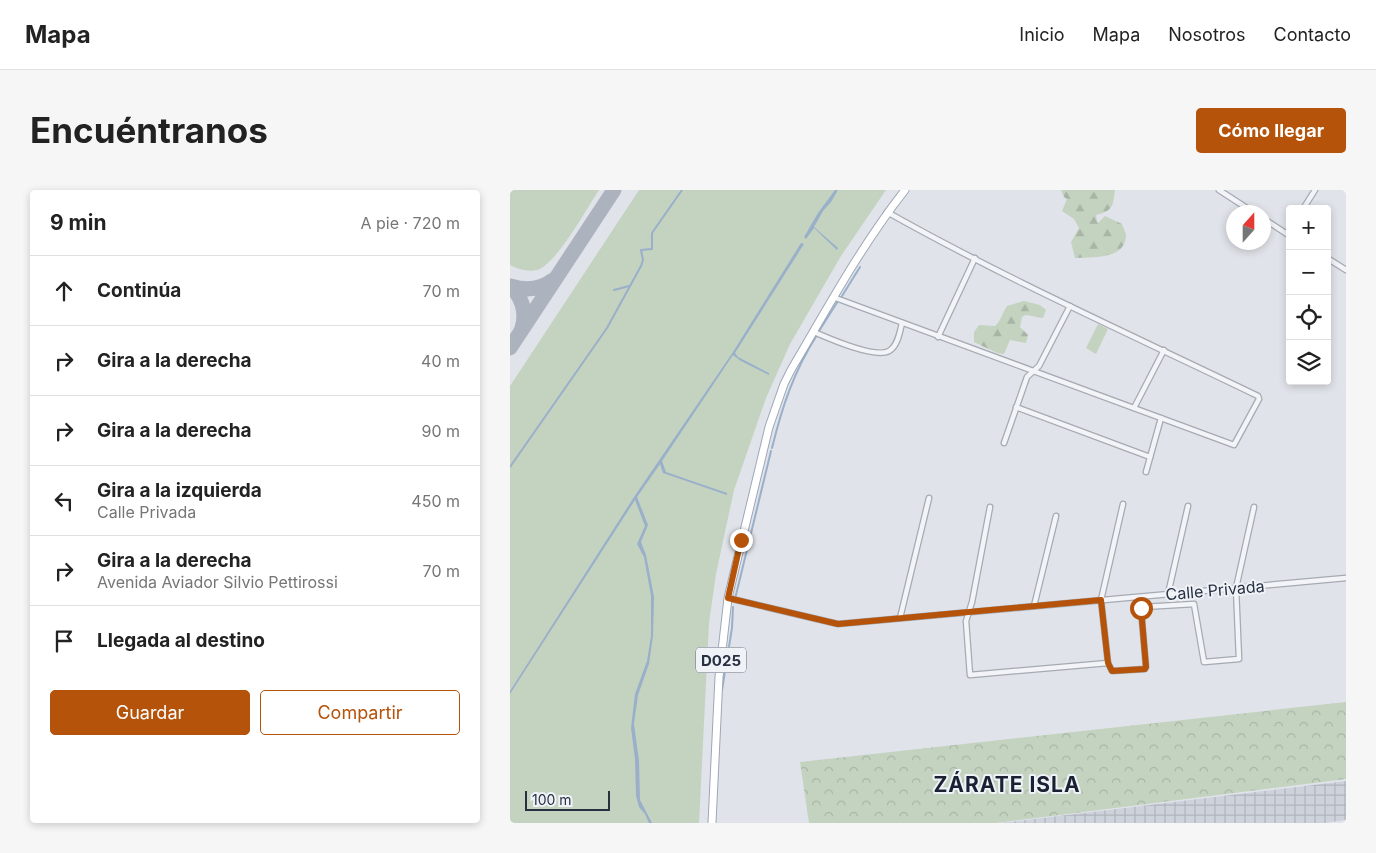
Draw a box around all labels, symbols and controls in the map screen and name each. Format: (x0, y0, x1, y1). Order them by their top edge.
text: Mapa (25, 20, 91, 49)
text: Inicio (1019, 24, 1065, 45)
text: Mapa (1093, 24, 1140, 45)
text: Nosotros (1168, 24, 1246, 45)
text: Contacto (1274, 24, 1351, 45)
button: Cómo llegar (1196, 108, 1346, 153)
text: Encuéntranos (30, 109, 268, 151)
north arrow (1226, 205, 1271, 250)
map controls (1286, 205, 1331, 385)
button: + (1286, 205, 1331, 250)
text: 9 min (50, 210, 107, 235)
text: A pie · 720 m (360, 213, 460, 233)
button: − (1286, 250, 1331, 295)
icon: ahead (50, 277, 78, 305)
text: Continúa (97, 279, 181, 302)
text: 70 m (423, 281, 460, 301)
button: locate (1286, 295, 1331, 340)
button: layers (1286, 340, 1331, 385)
icon: right (50, 347, 78, 375)
text: Gira a la derecha (97, 349, 252, 372)
text: 40 m (421, 351, 460, 371)
icon: right (50, 417, 78, 445)
text: Gira a la derecha (97, 419, 252, 442)
text: 90 m (421, 421, 460, 441)
text: Gira a la izquierda (97, 479, 262, 502)
icon: left (50, 487, 78, 515)
text: 450 m (411, 491, 460, 511)
text: Calle Privada (97, 502, 196, 522)
route end (730, 529, 753, 552)
text: Gira a la derecha (97, 549, 252, 572)
icon: right (50, 557, 78, 585)
text: 70 m (423, 561, 460, 581)
text: Avenida Aviador Silvio Pettirossi (97, 572, 338, 592)
street label: Calle Privada (1165, 576, 1265, 604)
route start (1130, 597, 1153, 620)
icon: arrive (50, 627, 78, 655)
text: Llegada al destino (97, 629, 265, 652)
road number: D025 (696, 648, 746, 672)
button: Guardar (50, 690, 250, 735)
button: Compartir (260, 690, 460, 735)
district label: ZÁRATE ISLA (933, 771, 1081, 797)
scale bar (525, 788, 610, 811)
text: 100 m (532, 791, 572, 808)

